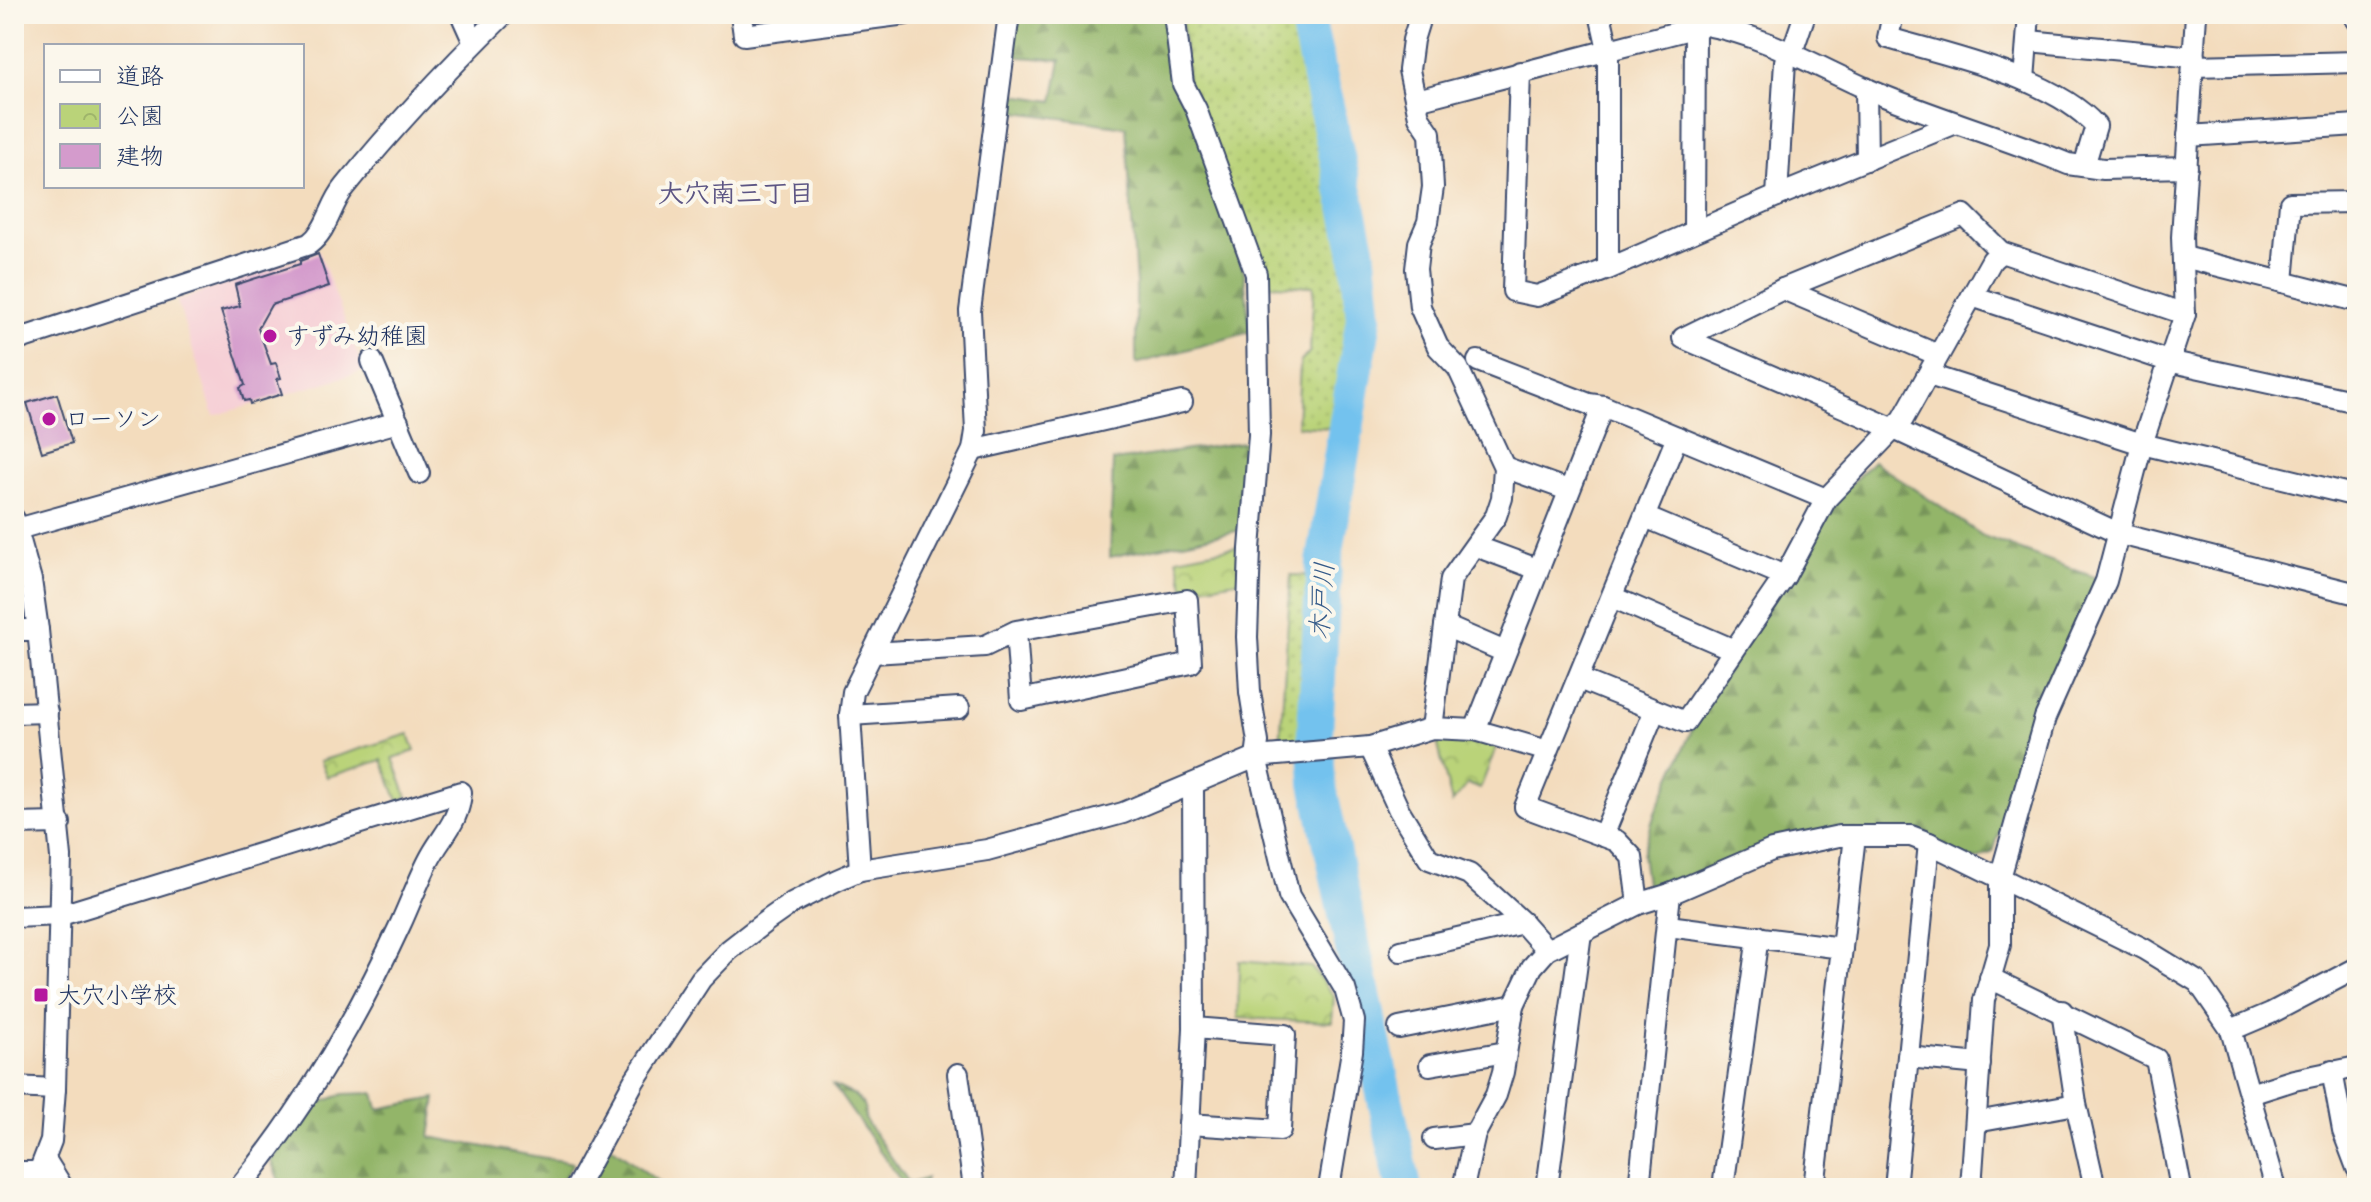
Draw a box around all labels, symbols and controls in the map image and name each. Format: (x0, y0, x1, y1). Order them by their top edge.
legend (44, 44, 304, 188)
text: 道路 (116, 62, 164, 91)
text: 公園 (116, 102, 164, 131)
text: 建物 (116, 142, 164, 171)
district label: 大穴南三丁目 (658, 179, 814, 210)
place label: すずみ幼稚園 (286, 322, 428, 351)
marker: すずみ幼稚園 (261, 327, 279, 345)
place label: ローソン (65, 405, 161, 434)
marker: ローソン (40, 410, 58, 428)
water label: 木戸川 (1305, 561, 1341, 641)
place label: 大穴小学校 (57, 981, 177, 1010)
marker: 大穴小学校 (32, 986, 50, 1004)

